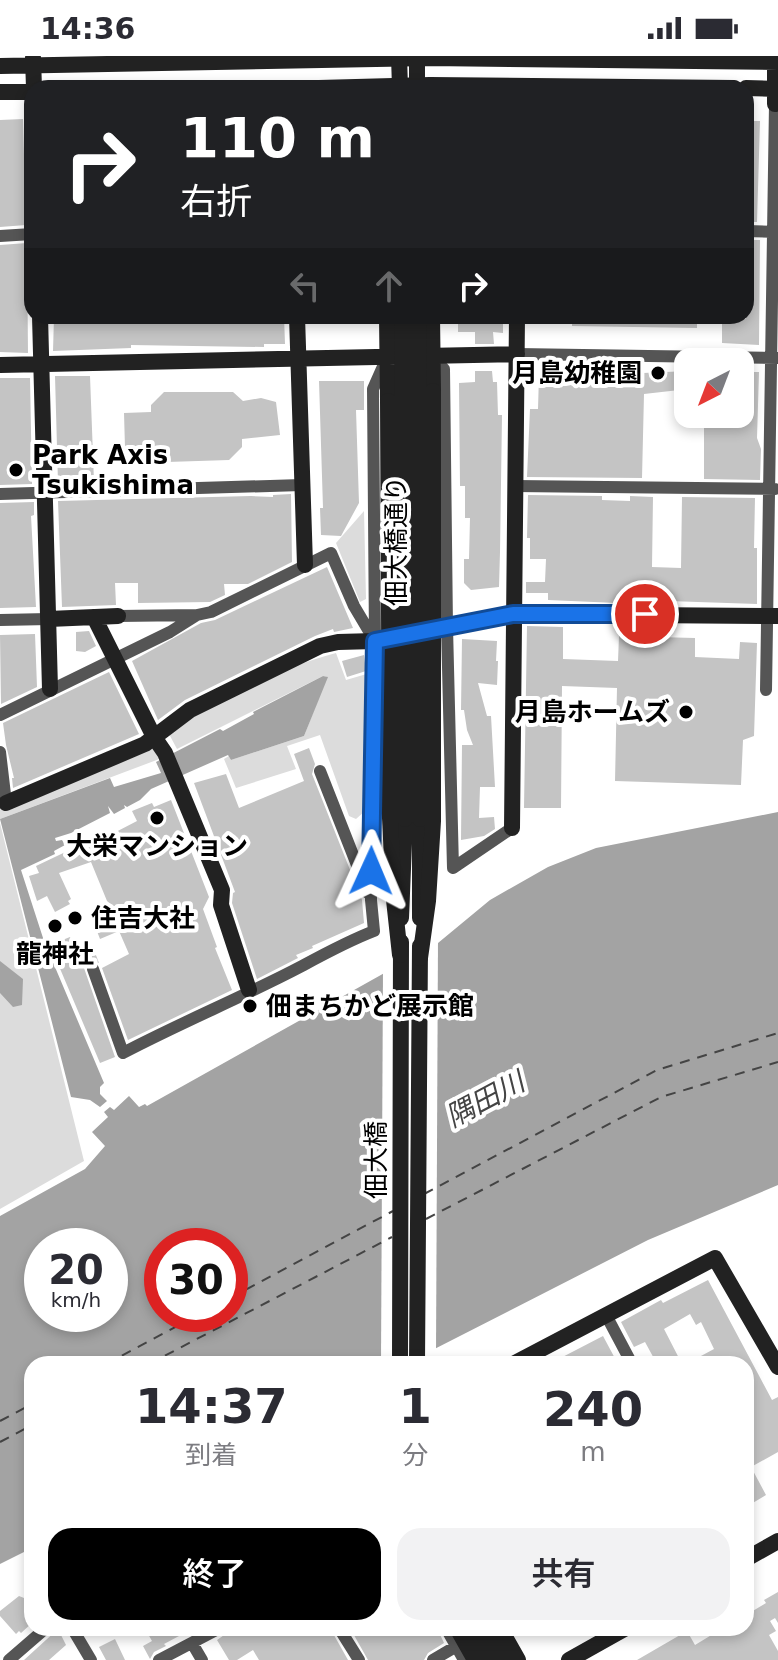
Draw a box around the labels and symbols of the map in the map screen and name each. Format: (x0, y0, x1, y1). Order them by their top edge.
north arrow (674, 348, 754, 428)
place label: 月島幼稚園 (512, 358, 642, 388)
marker: 月島幼稚園 (649, 364, 667, 382)
place label: Park Axis Tsukishima (32, 440, 194, 500)
marker: Park Axis Tsukishima (7, 461, 25, 479)
street label: 佃大橋通り (381, 476, 411, 606)
pin (611, 580, 679, 648)
place label: 月島ホームズ (515, 697, 670, 727)
marker: 月島ホームズ (677, 703, 695, 721)
marker: 大栄マンション (148, 809, 166, 827)
position arrow (329, 829, 413, 913)
place label: 大栄マンション (66, 831, 248, 861)
place label: 住吉大社 (91, 903, 195, 933)
marker: 住吉大社 (66, 909, 84, 927)
marker: 龍神社 (46, 917, 64, 935)
place label: 龍神社 (16, 939, 94, 969)
place label: 佃まちかど展示館 (266, 991, 474, 1021)
marker: 佃まちかど展示館 (241, 997, 259, 1015)
water label: 隅田川 (440, 1064, 533, 1134)
street label: 佃大橋 (361, 1121, 391, 1199)
speed limit sign: 30 (144, 1228, 248, 1332)

